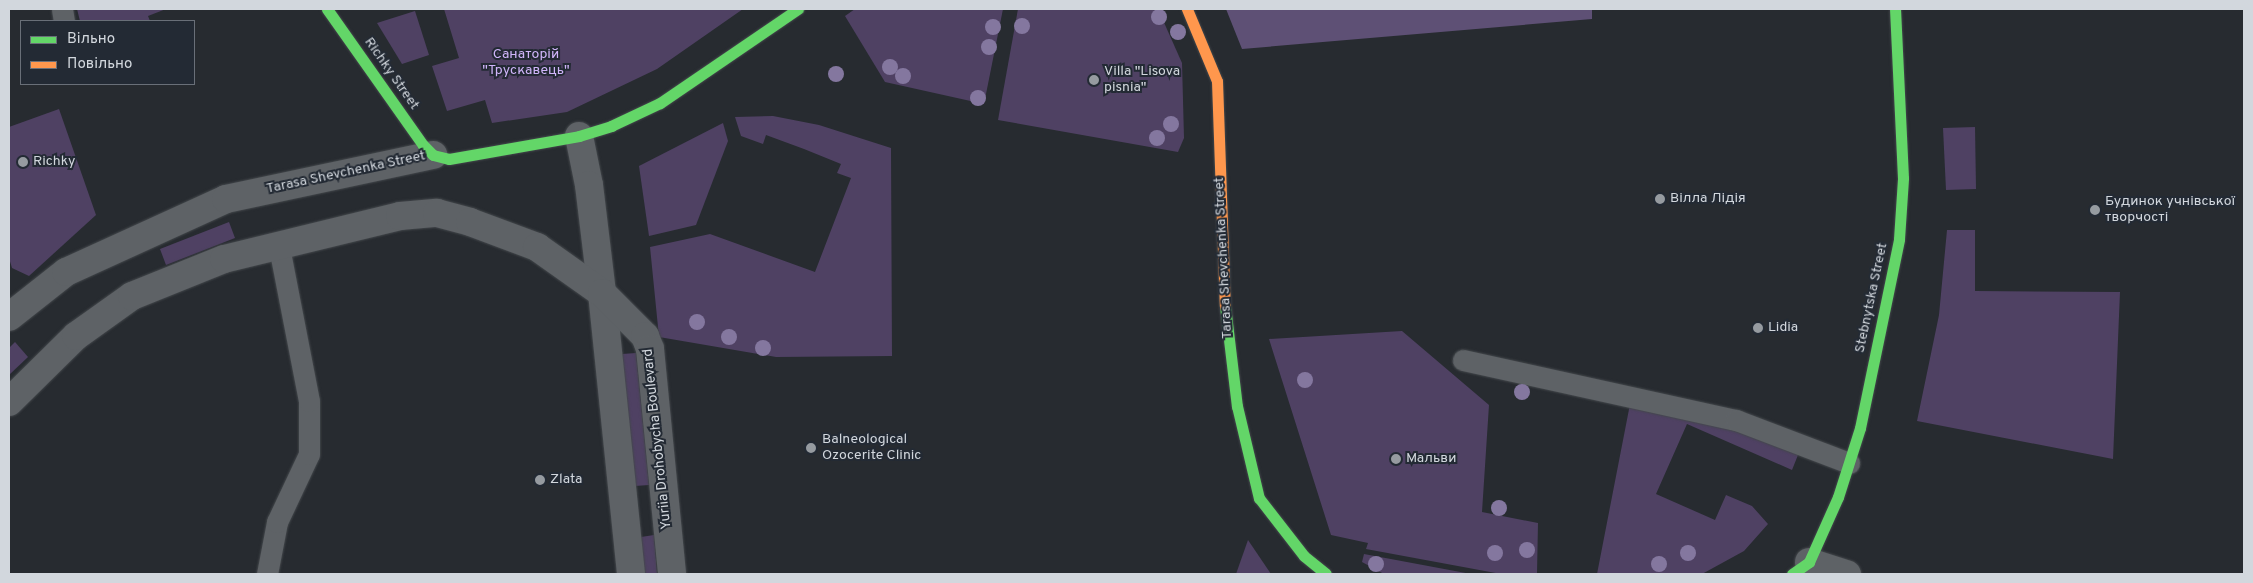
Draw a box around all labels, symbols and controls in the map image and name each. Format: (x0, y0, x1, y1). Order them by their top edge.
legend (20, 20, 195, 85)
text: Вільно (67, 30, 115, 49)
street label: Richky Street (360, 35, 422, 113)
park label: Санаторій "Трускавець" (482, 47, 570, 80)
text: Повільно (67, 55, 132, 74)
place label: Villa "Lisova pisnia" (1104, 64, 1180, 96)
marker: Villa "Lisova pisnia" (1088, 74, 1100, 86)
street label: Tarasa Shevchenka Street (265, 148, 427, 198)
place label: Richky (33, 154, 75, 170)
marker: Richky (17, 156, 29, 168)
street label: Tarasa Shevchenka Street (1211, 177, 1237, 339)
place label: Вілла Лідія (1670, 191, 1746, 207)
marker: Вілла Лідія (1654, 193, 1666, 205)
place label: Будинок учнівської творчості (2105, 194, 2235, 226)
marker: Будинок учнівської творчості (2089, 204, 2101, 216)
street label: Stebnytska Street (1852, 241, 1892, 355)
place label: Lidia (1768, 320, 1798, 336)
marker: Lidia (1752, 322, 1764, 334)
street label: Yuriia Drohobycha Boulevard (640, 348, 676, 530)
place label: Balneological Ozocerite Clinic (822, 432, 921, 464)
marker: Balneological Ozocerite Clinic (804, 441, 818, 455)
place label: Мальви (1406, 451, 1456, 467)
marker: Мальви (1390, 453, 1402, 465)
place label: Zlata (550, 472, 582, 488)
marker: Zlata (534, 474, 546, 486)

